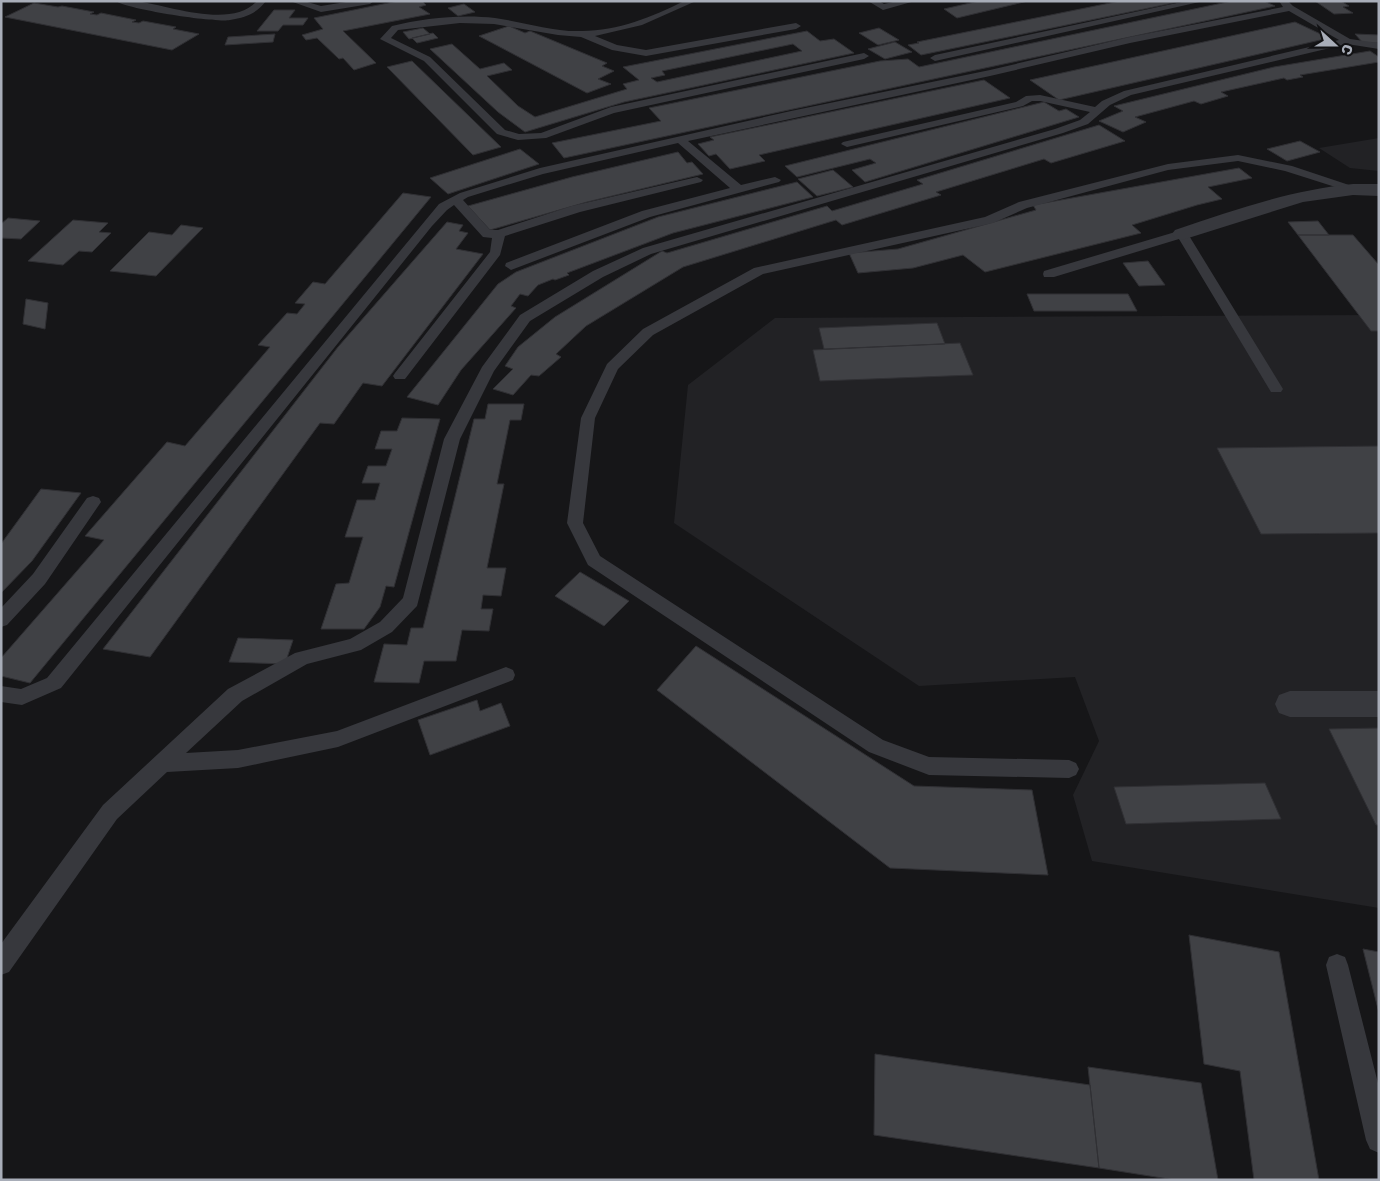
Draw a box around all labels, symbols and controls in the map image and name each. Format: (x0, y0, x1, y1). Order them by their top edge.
north arrow (1310, 20, 1360, 70)
text: С (1337, 42, 1356, 57)

